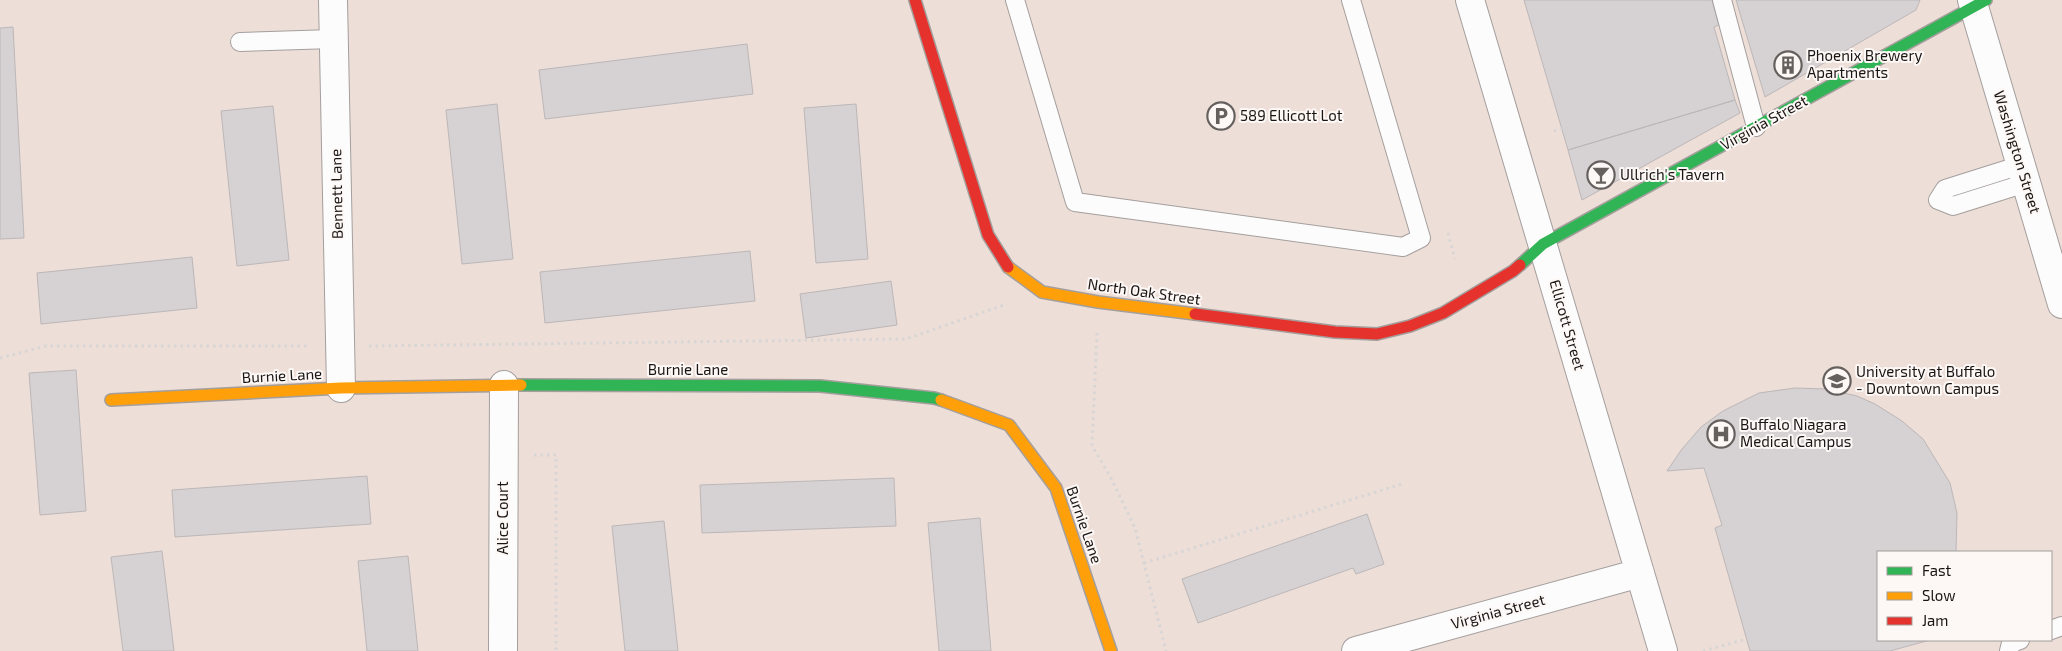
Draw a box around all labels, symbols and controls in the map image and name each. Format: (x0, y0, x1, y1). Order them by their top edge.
place label: Phoenix Brewery Apartments (1807, 46, 1922, 81)
building icon: Phoenix Brewery Apartments (1773, 50, 1803, 80)
street label: Washington Street (1991, 88, 2045, 216)
street label: Virginia Street (1717, 91, 1810, 153)
parking icon: 589 Ellicott Lot (1206, 101, 1236, 131)
place label: 589 Ellicott Lot (1240, 106, 1343, 124)
street label: Bennett Lane (326, 149, 346, 239)
bar icon: Ullrich's Tavern (1586, 160, 1616, 190)
place label: Ullrich's Tavern (1620, 165, 1724, 183)
street label: North Oak Street (1087, 274, 1202, 308)
street label: Ellicott Street (1546, 277, 1590, 372)
street label: Burnie Lane (648, 360, 728, 378)
place label: University at Buffalo - Downtown Campus (1856, 362, 1999, 397)
street label: Burnie Lane (241, 364, 323, 386)
school or university icon: University at Buffalo - Downtown Campus (1822, 366, 1852, 396)
place label: Buffalo Niagara Medical Campus (1740, 415, 1851, 450)
hospital icon: Buffalo Niagara Medical Campus (1706, 419, 1736, 449)
street label: Alice Court (493, 481, 511, 555)
street label: Burnie Lane (1063, 484, 1107, 566)
legend (1877, 551, 2052, 641)
text: Fast (1922, 561, 1952, 579)
text: Slow (1922, 586, 1956, 604)
street label: Virginia Street (1449, 590, 1547, 632)
text: Jam (1922, 611, 1948, 629)

